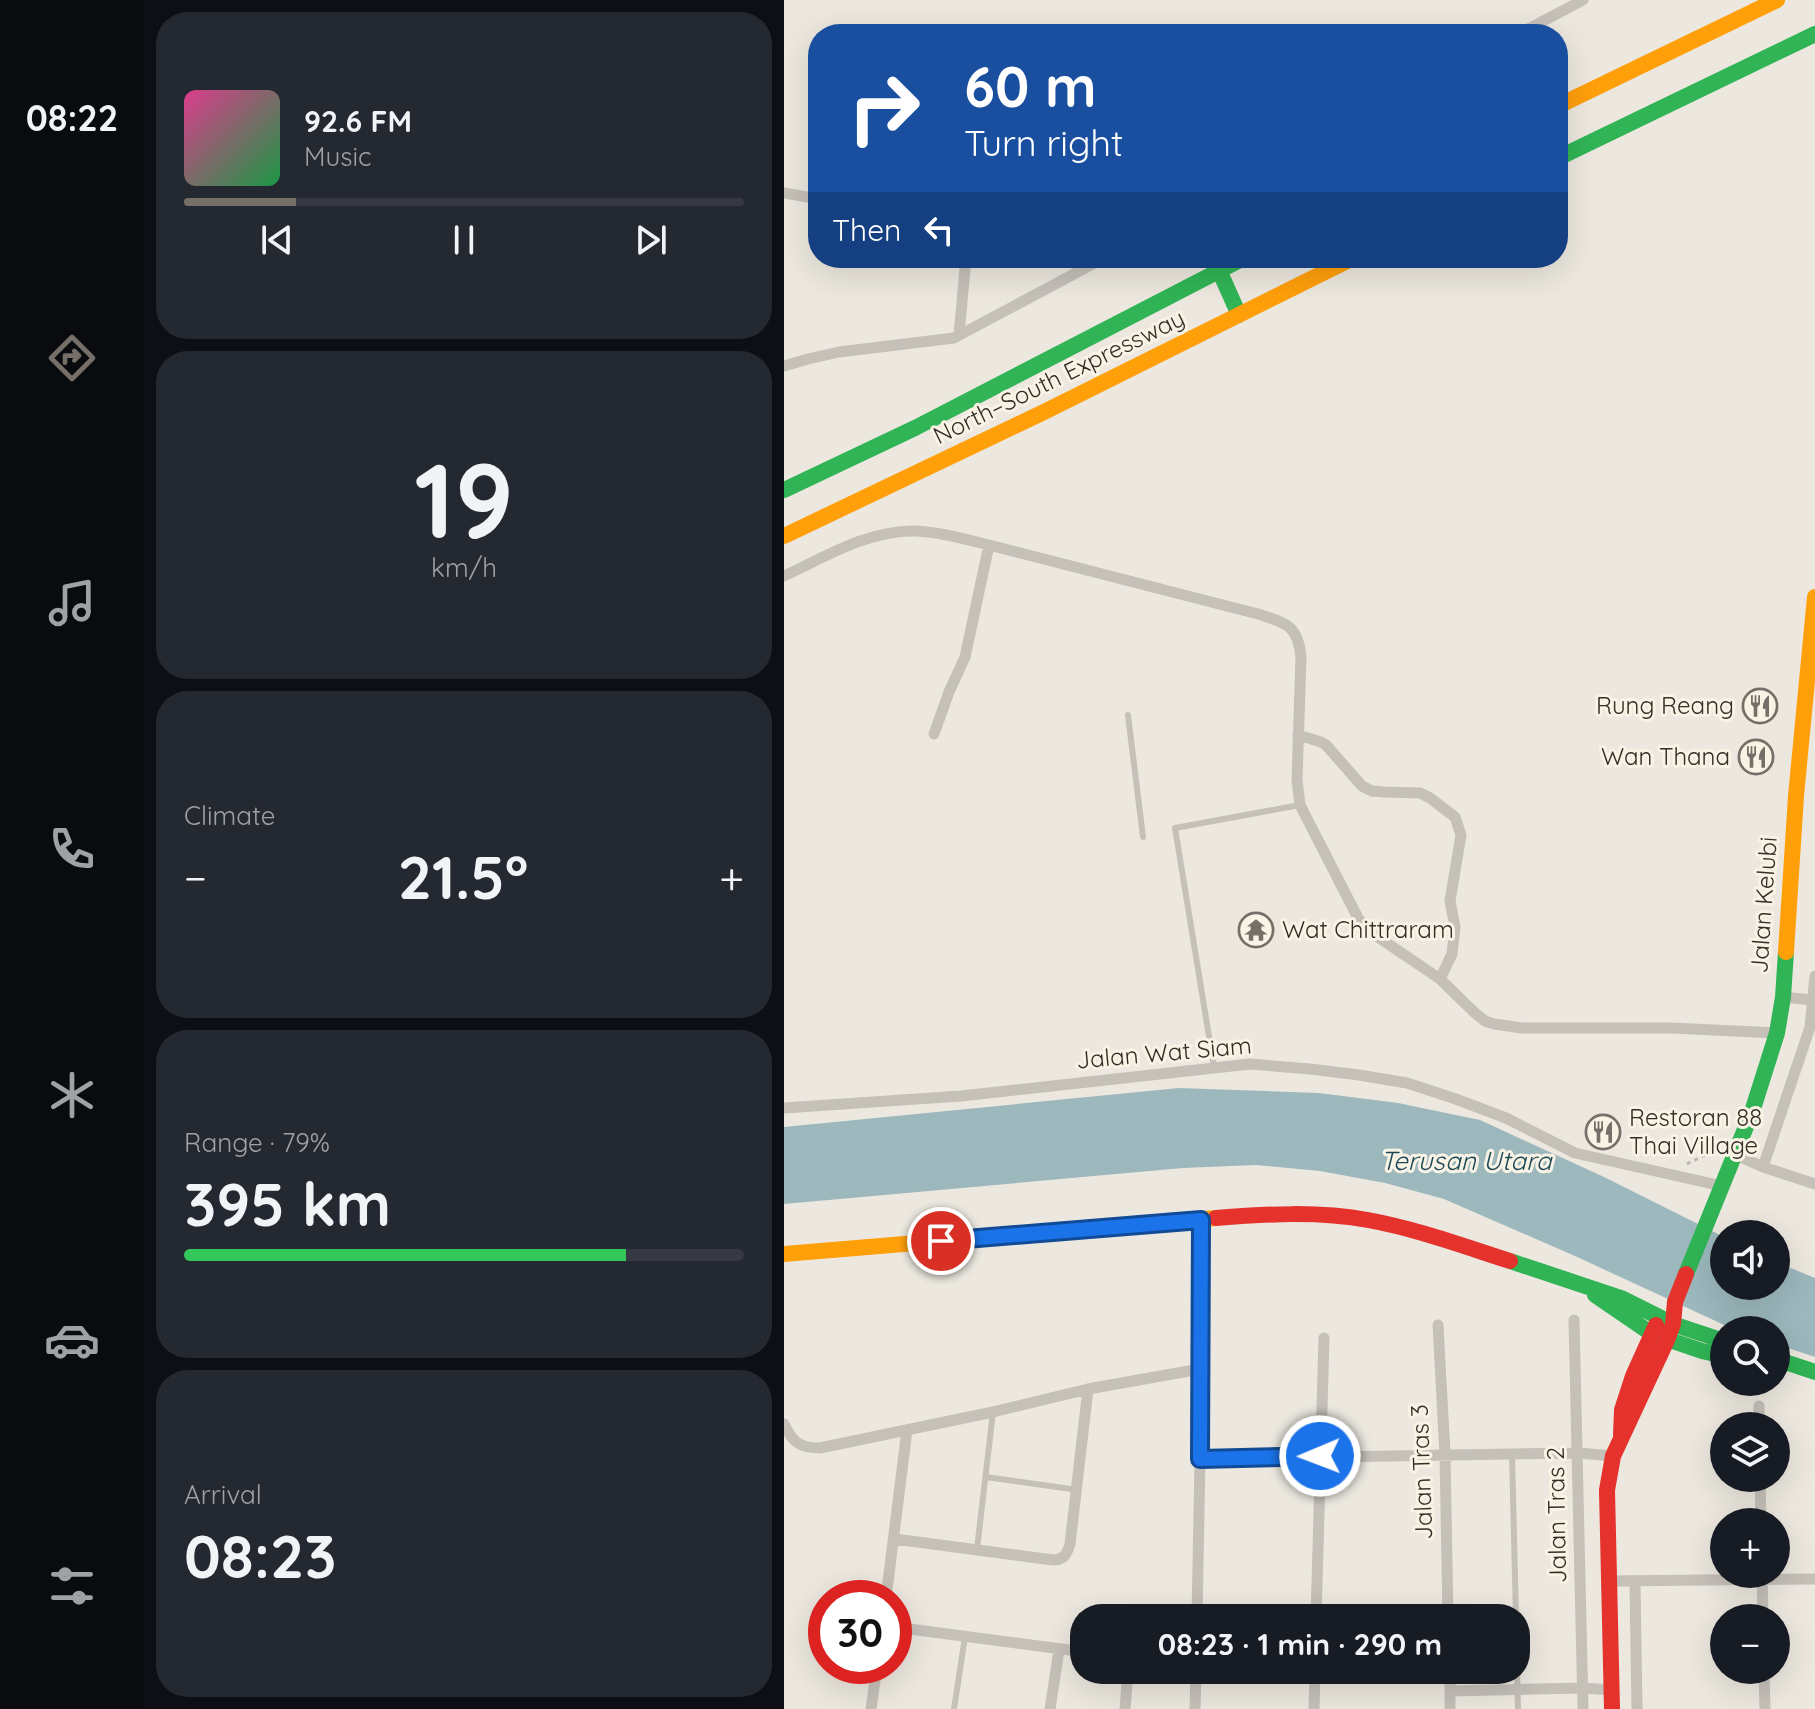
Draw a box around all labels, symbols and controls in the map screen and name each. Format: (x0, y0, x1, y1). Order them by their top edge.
text: 60 m (964, 51, 1097, 121)
icon: right (832, 56, 936, 160)
text: 08:22 (26, 95, 118, 140)
text: 92.6 FM (304, 102, 412, 140)
text: Turn right (964, 120, 1123, 165)
text: Music (304, 140, 372, 173)
icon: left (917, 208, 961, 252)
text: Then (832, 211, 901, 249)
icon: previous (255, 218, 299, 262)
icon: pause (442, 218, 486, 262)
icon: next (629, 218, 673, 262)
street label: North–South Expressway (928, 302, 1189, 450)
icon: directions (44, 330, 100, 386)
text: 19 (414, 434, 514, 564)
text: km/h (431, 551, 497, 584)
icon: music (44, 575, 100, 631)
restaurant icon: Rung Reang (1741, 687, 1779, 725)
place label: Rung Reang (1596, 690, 1734, 720)
restaurant icon: Wan Thana (1737, 738, 1775, 776)
place label: Wan Thana (1601, 741, 1730, 771)
text: Climate (184, 799, 275, 832)
icon: phone (44, 821, 100, 877)
street label: Jalan Kelubi (1743, 836, 1783, 974)
text: 21.5° (398, 839, 528, 914)
text: − (184, 850, 207, 905)
text: + (719, 850, 744, 905)
temple icon: Wat Chittraram (1237, 911, 1275, 949)
place label: Wat Chittraram (1282, 914, 1454, 944)
street label: Jalan Wat Siam (1075, 1029, 1253, 1075)
icon: climate (44, 1067, 100, 1123)
place label: Restoran 88 Thai Village (1629, 1102, 1762, 1160)
restaurant icon: Restoran 88 Thai Village (1584, 1113, 1622, 1151)
text: Range · 79% (184, 1126, 330, 1159)
water label: Terusan Utara (1381, 1144, 1553, 1177)
text: 395 km (184, 1166, 391, 1241)
pin (907, 1207, 975, 1275)
icon: arrive (919, 1219, 963, 1263)
map controls (1710, 1220, 1790, 1684)
button: sound (1710, 1220, 1790, 1300)
icon: car (44, 1312, 100, 1368)
button: search (1710, 1316, 1790, 1396)
street label: Jalan Tras 3 (1404, 1404, 1438, 1540)
button: layers (1710, 1412, 1790, 1492)
position arrow (1278, 1414, 1362, 1498)
street label: Jalan Tras 2 (1540, 1447, 1572, 1583)
text: Arrival (184, 1478, 262, 1511)
button: + (1710, 1508, 1790, 1588)
text: 08:23 (184, 1518, 336, 1593)
icon: filters (44, 1558, 100, 1614)
speed limit sign: 30 (808, 1580, 912, 1684)
button: − (1710, 1604, 1790, 1684)
text: 08:23 · 1 min · 290 m (1158, 1625, 1442, 1663)

